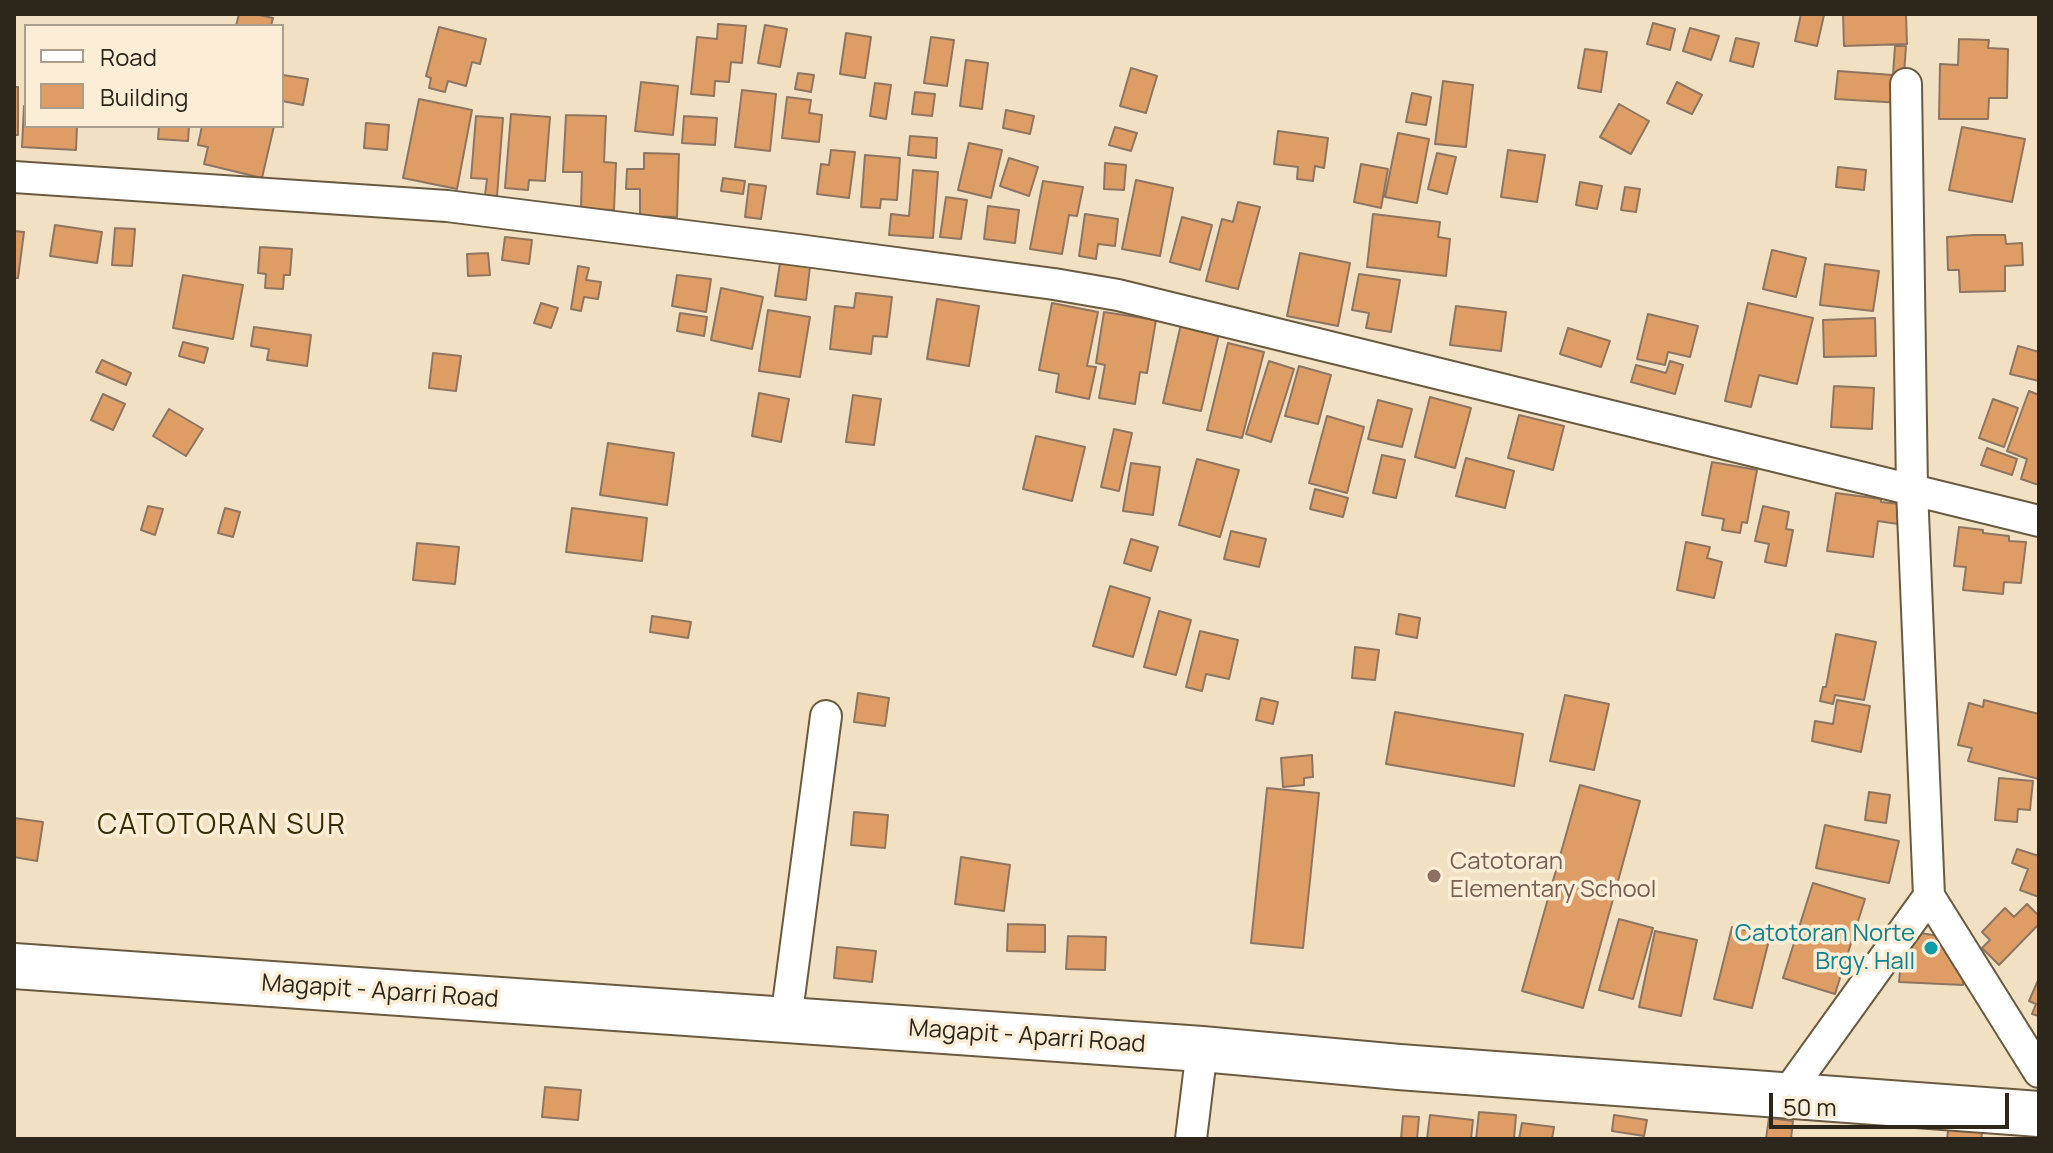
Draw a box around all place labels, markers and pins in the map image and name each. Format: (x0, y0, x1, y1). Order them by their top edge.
place label: Catotoran Elementary School (1450, 848, 1656, 904)
marker: Catotoran Elementary School (1425, 867, 1443, 885)
place label: Catotoran Norte Brgy. Hall (1735, 920, 1915, 976)
marker: Catotoran Norte Brgy. Hall (1922, 939, 1940, 957)

